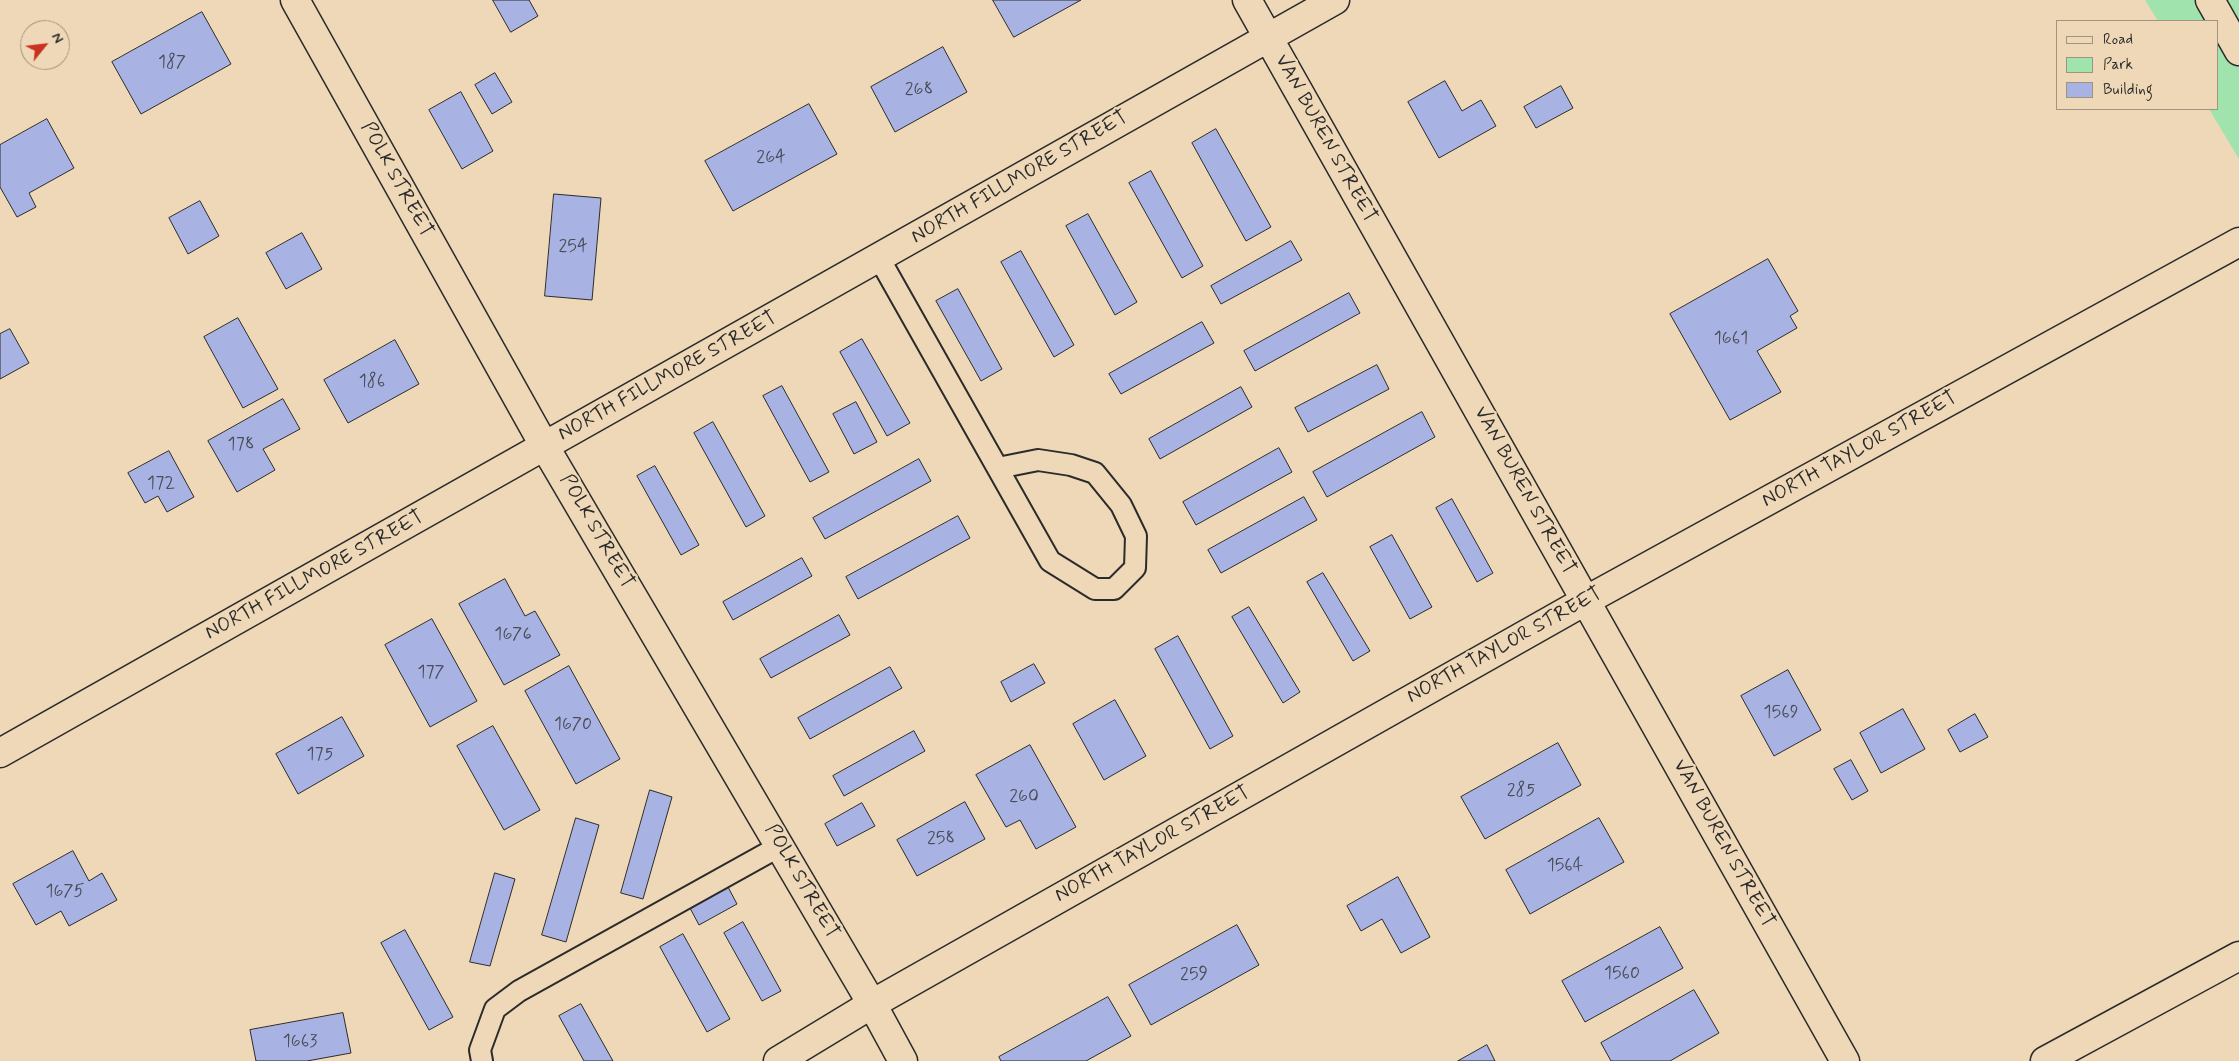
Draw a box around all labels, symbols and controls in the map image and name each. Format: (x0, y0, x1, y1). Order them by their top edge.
north arrow (20, 20, 70, 70)
legend (2056, 20, 2219, 110)
text: N (47, 30, 67, 47)
text: Road (2103, 30, 2133, 50)
street label: VAN BUREN STREET (1269, 51, 1381, 227)
house number: 187 (158, 52, 186, 74)
text: Park (2103, 55, 2133, 75)
house number: 268 (905, 79, 933, 101)
text: Building (2103, 80, 2153, 100)
street label: NORTH FILLMORE STREET (907, 106, 1133, 250)
street label: POLK STREET (354, 118, 438, 242)
house number: 264 (756, 147, 786, 169)
house number: 254 (558, 236, 588, 258)
street label: NORTH FILLMORE STREET (555, 307, 781, 447)
house number: 1661 (1714, 328, 1748, 350)
house number: 186 (359, 371, 385, 393)
street label: NORTH TAYLOR STREET (1758, 386, 1962, 514)
street label: VAN BUREN STREET (1468, 403, 1580, 579)
house number: 178 (228, 434, 254, 456)
street label: POLK STREET (554, 470, 638, 594)
house number: 172 (147, 473, 175, 495)
street label: NORTH FILLMORE STREET (202, 506, 428, 646)
street label: NORTH TAYLOR STREET (1403, 582, 1607, 710)
house number: 1676 (494, 624, 532, 646)
house number: 177 (417, 662, 445, 684)
house number: 1569 (1764, 702, 1798, 724)
house number: 1670 (554, 714, 592, 736)
house number: 175 (306, 744, 334, 766)
street label: VAN BUREN STREET (1667, 756, 1779, 932)
house number: 285 (1507, 780, 1535, 802)
street label: NORTH TAYLOR STREET (1051, 781, 1255, 909)
house number: 260 (1009, 786, 1039, 808)
street label: POLK STREET (759, 820, 843, 944)
house number: 258 (927, 828, 955, 850)
house number: 1564 (1547, 855, 1583, 877)
house number: 1675 (46, 881, 84, 903)
house number: 1560 (1604, 963, 1640, 985)
house number: 259 (1180, 964, 1208, 986)
house number: 1663 (283, 1031, 317, 1053)

